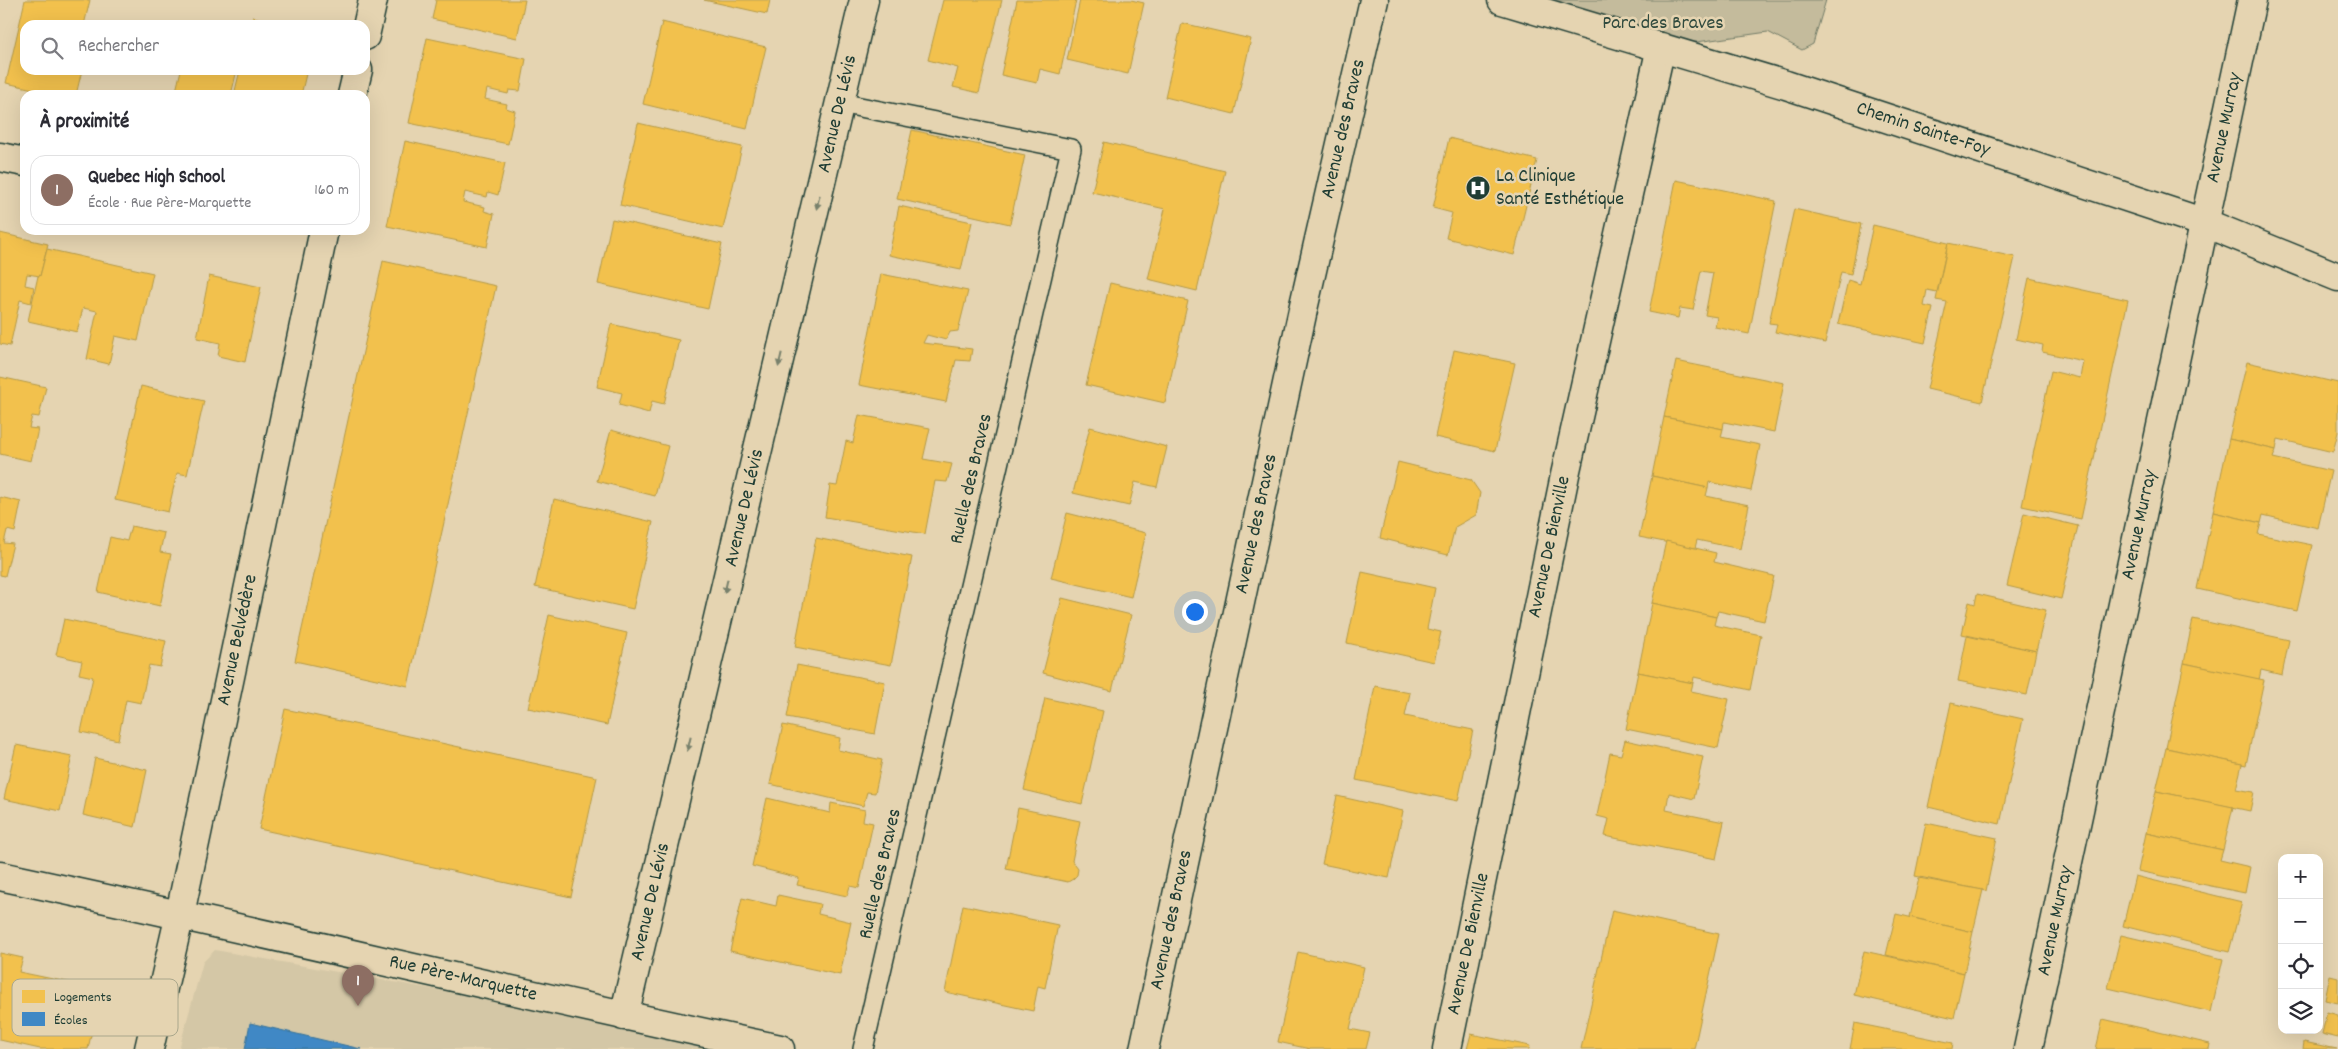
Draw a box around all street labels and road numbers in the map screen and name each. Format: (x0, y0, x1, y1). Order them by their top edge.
street label: Avenue De Lévis (811, 52, 865, 176)
street label: Avenue des Braves (1314, 57, 1374, 201)
street label: Avenue Murray (2200, 69, 2251, 186)
street label: Chemin Sainte-Foy (1853, 95, 1994, 165)
street label: Ruelle des Braves (943, 411, 1001, 547)
street label: Avenue De Lévis (718, 446, 772, 570)
street label: Avenue des Braves (1229, 451, 1285, 597)
street label: Avenue Murray (2115, 466, 2166, 583)
street label: Avenue De Bienville (1521, 473, 1579, 621)
street label: Avenue Belvédère (210, 572, 266, 708)
street label: Ruelle des Braves (852, 806, 910, 942)
street label: Avenue De Lévis (624, 840, 678, 964)
street label: Avenue des Braves (1144, 847, 1200, 993)
street label: Avenue Murray (2031, 862, 2082, 979)
street label: Avenue De Bienville (1440, 870, 1498, 1018)
street label: Rue Père-Marquette (386, 948, 540, 1010)

